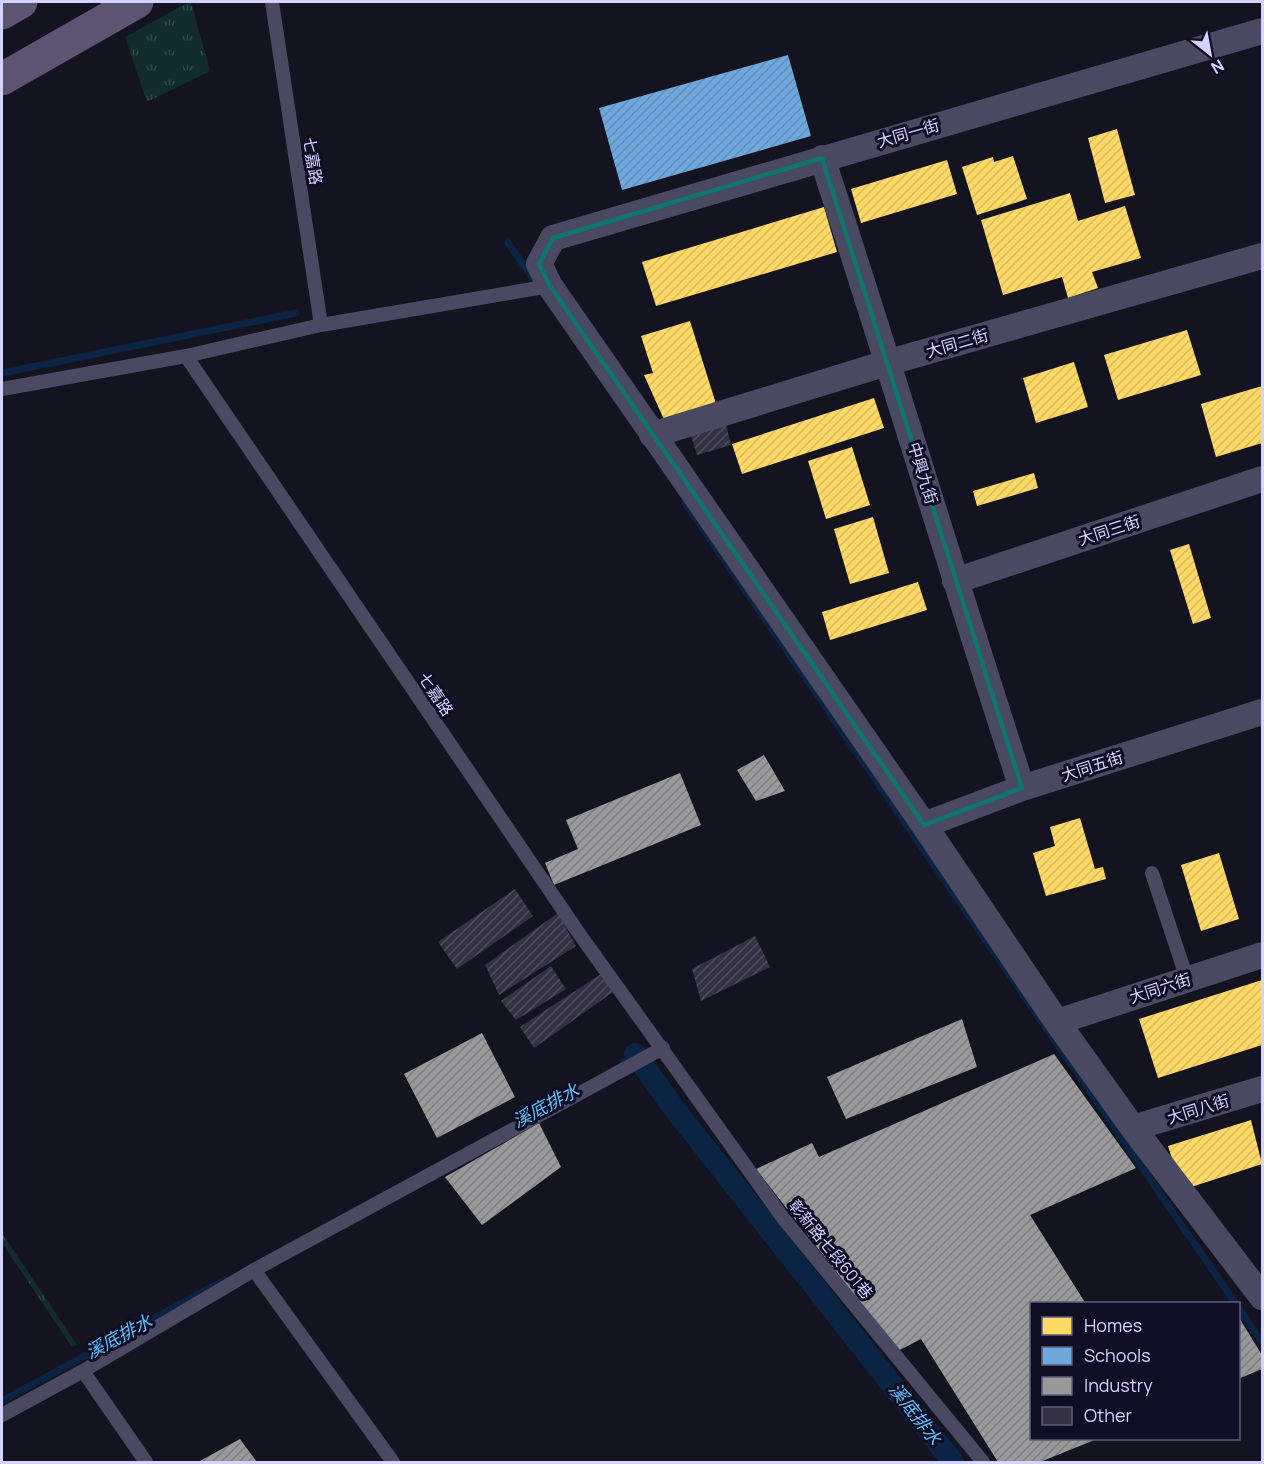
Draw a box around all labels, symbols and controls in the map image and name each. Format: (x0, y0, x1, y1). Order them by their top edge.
north arrow (1180, 24, 1240, 84)
text: N (1207, 54, 1228, 79)
street label: 大同一街 (874, 114, 942, 152)
street label: 七嘉路 (298, 136, 328, 186)
street label: 大同二街 (923, 324, 991, 362)
street label: 中興九街 (903, 439, 943, 507)
street label: 大同三街 (1075, 510, 1143, 550)
street label: 七嘉路 (413, 668, 459, 720)
street label: 大同五街 (1058, 746, 1126, 786)
street label: 大同六街 (1126, 968, 1194, 1008)
water label: 溪底排水 (508, 1077, 584, 1133)
street label: 大同八街 (1164, 1089, 1232, 1129)
street label: 彰新路七段601巷 (784, 1195, 878, 1303)
legend (1030, 1302, 1240, 1440)
water label: 溪底排水 (81, 1308, 157, 1364)
text: Homes (1084, 1313, 1142, 1337)
text: Schools (1084, 1343, 1151, 1367)
text: Industry (1084, 1373, 1153, 1397)
water label: 溪底排水 (884, 1378, 948, 1450)
text: Other (1084, 1403, 1132, 1427)

